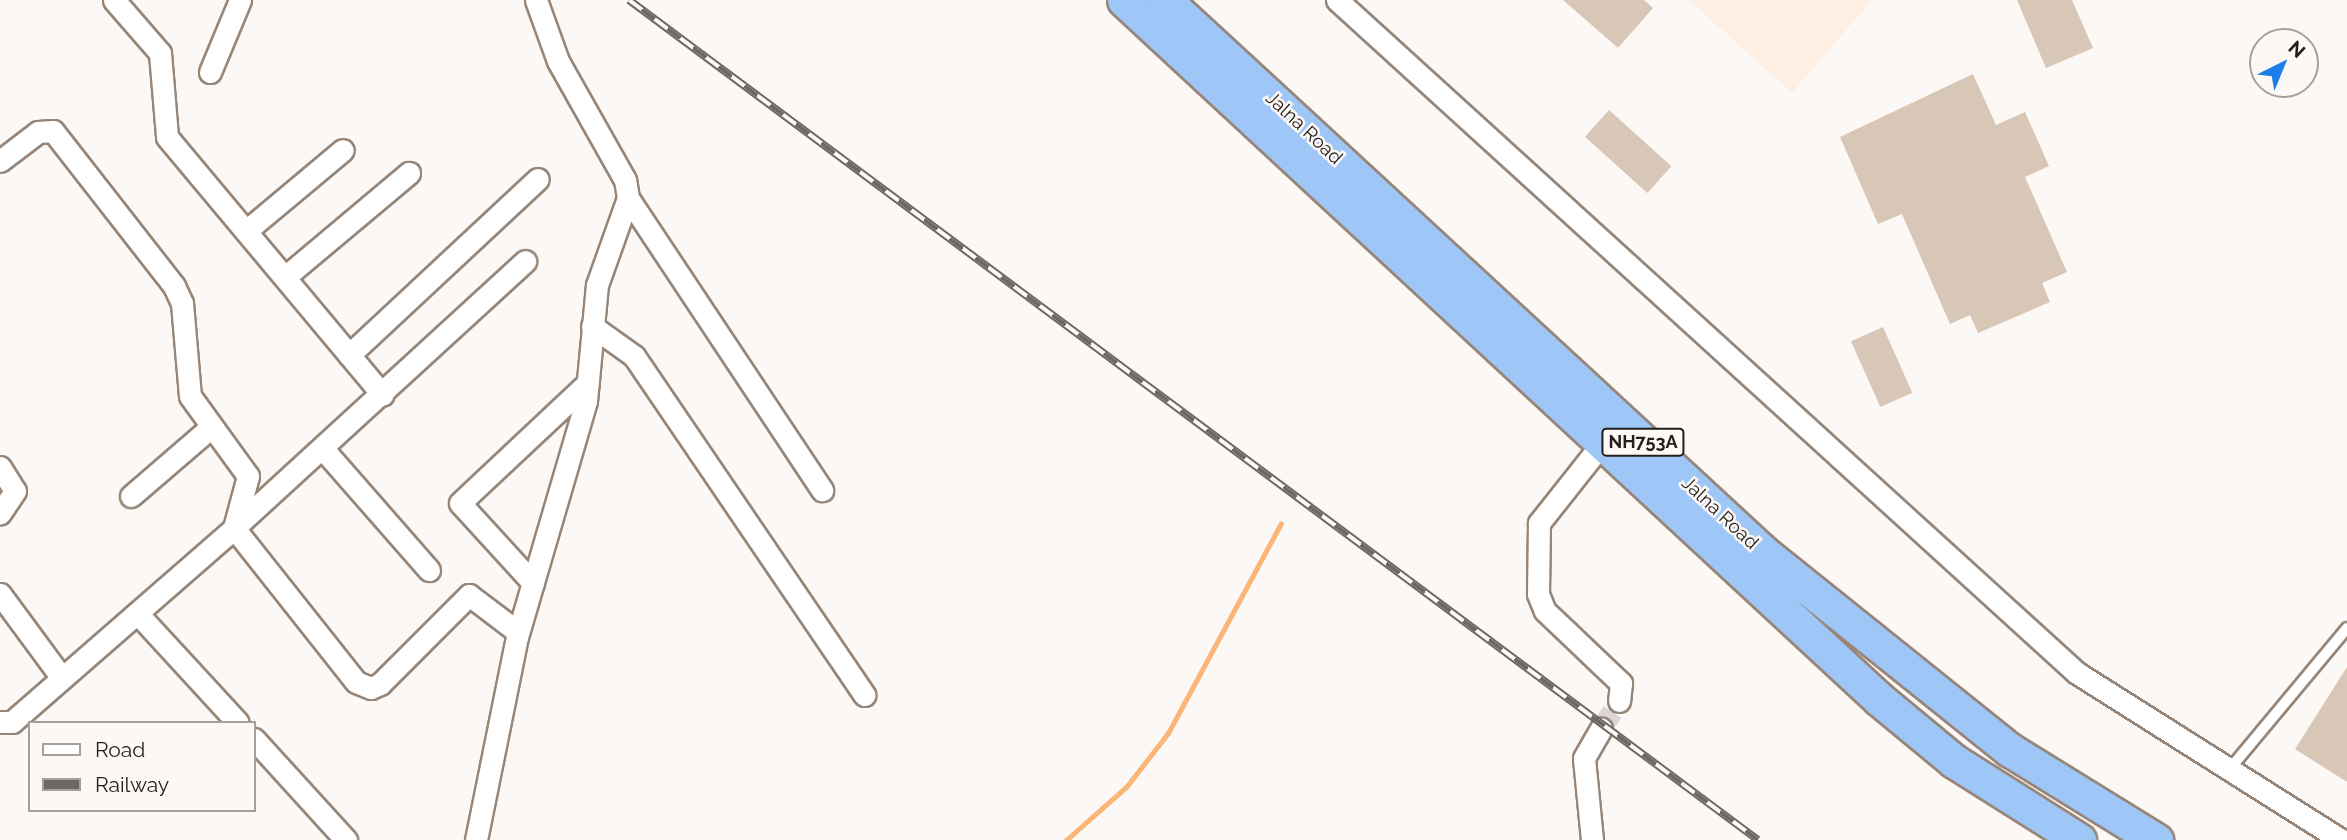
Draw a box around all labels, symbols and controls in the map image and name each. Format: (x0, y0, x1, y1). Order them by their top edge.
north arrow (2249, 28, 2319, 98)
text: N (2284, 36, 2310, 62)
street label: Jalna Road (1261, 87, 1347, 169)
road number: NH753A (1601, 428, 1685, 457)
street label: Jalna Road (1677, 472, 1763, 554)
legend (28, 721, 256, 812)
text: Road (95, 737, 145, 762)
text: Railway (95, 772, 169, 797)

